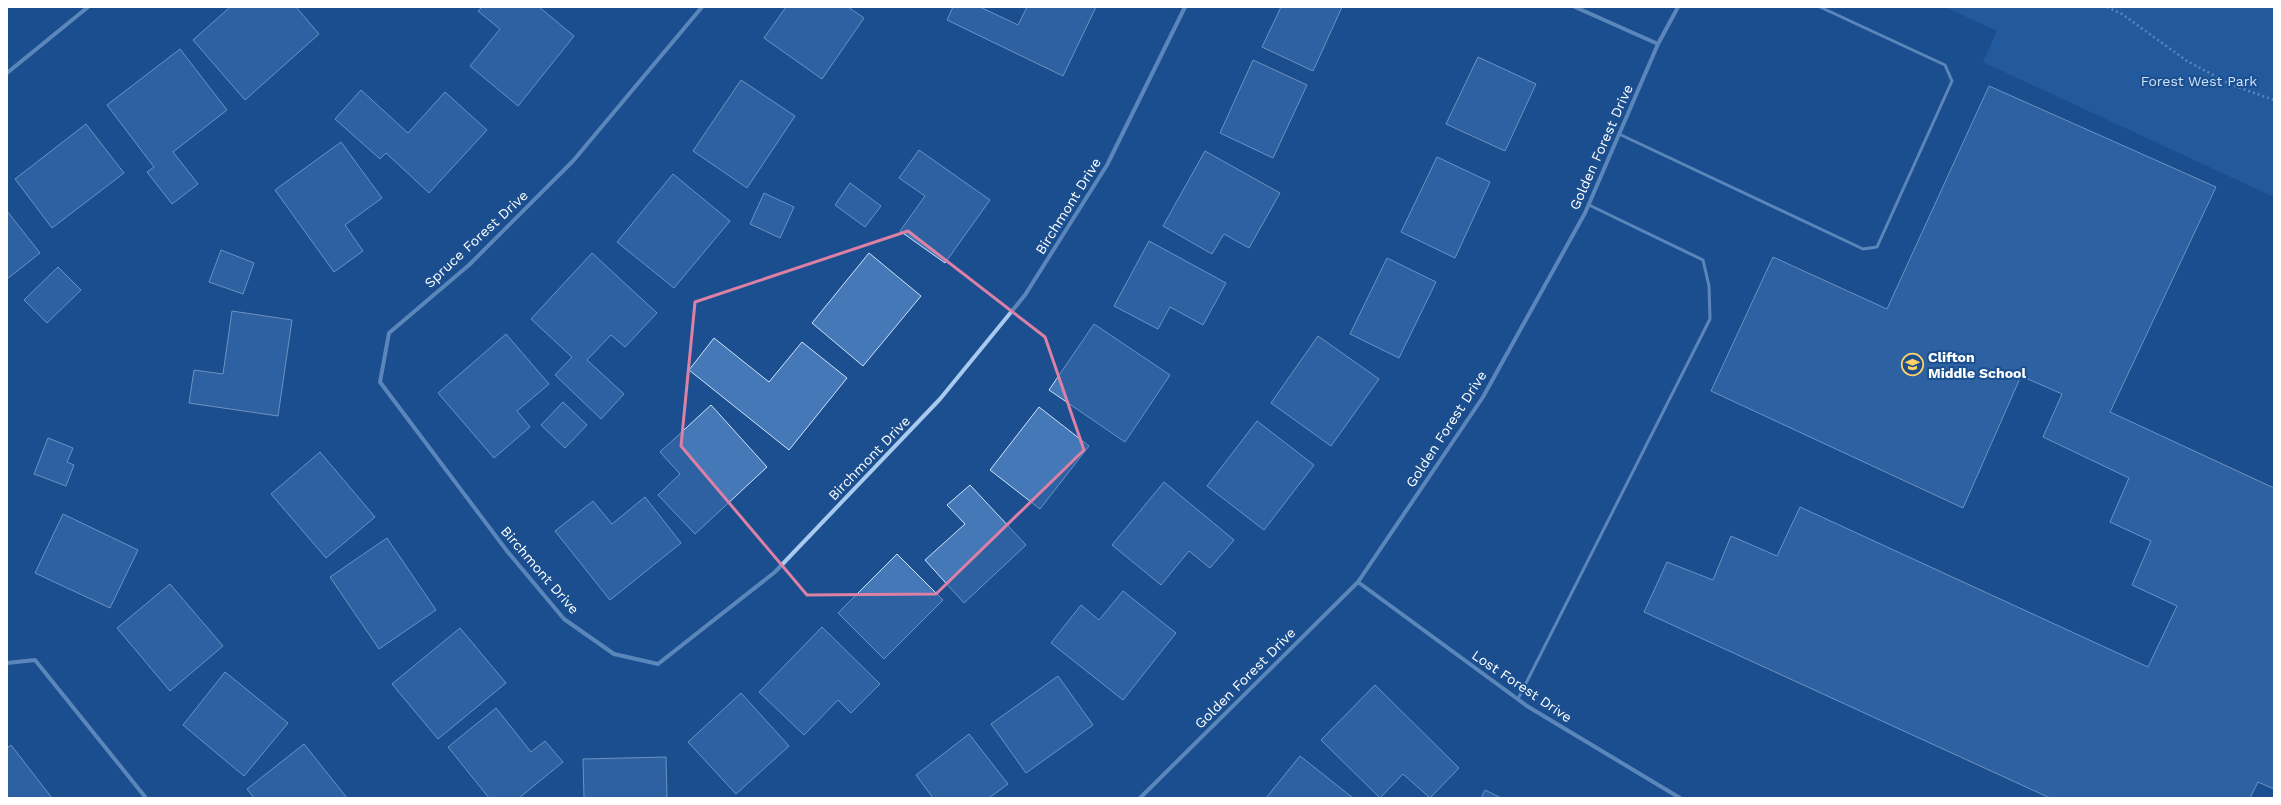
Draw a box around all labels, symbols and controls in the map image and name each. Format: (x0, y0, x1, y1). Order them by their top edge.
park label: Forest West Park (2141, 73, 2257, 89)
street label: Golden Forest Drive (1566, 82, 1636, 212)
street label: Birchmont Drive (1032, 155, 1104, 257)
street label: Spruce Forest Drive (421, 187, 531, 291)
place label: Clifton Middle School (1928, 349, 2026, 381)
school or university icon: Clifton Middle School (1900, 352, 1926, 378)
street label: Golden Forest Drive (1402, 368, 1490, 490)
street label: Birchmont Drive (825, 413, 913, 503)
street label: Birchmont Drive (498, 523, 582, 617)
street label: Golden Forest Drive (1191, 624, 1299, 732)
street label: Lost Forest Drive (1469, 647, 1575, 725)

